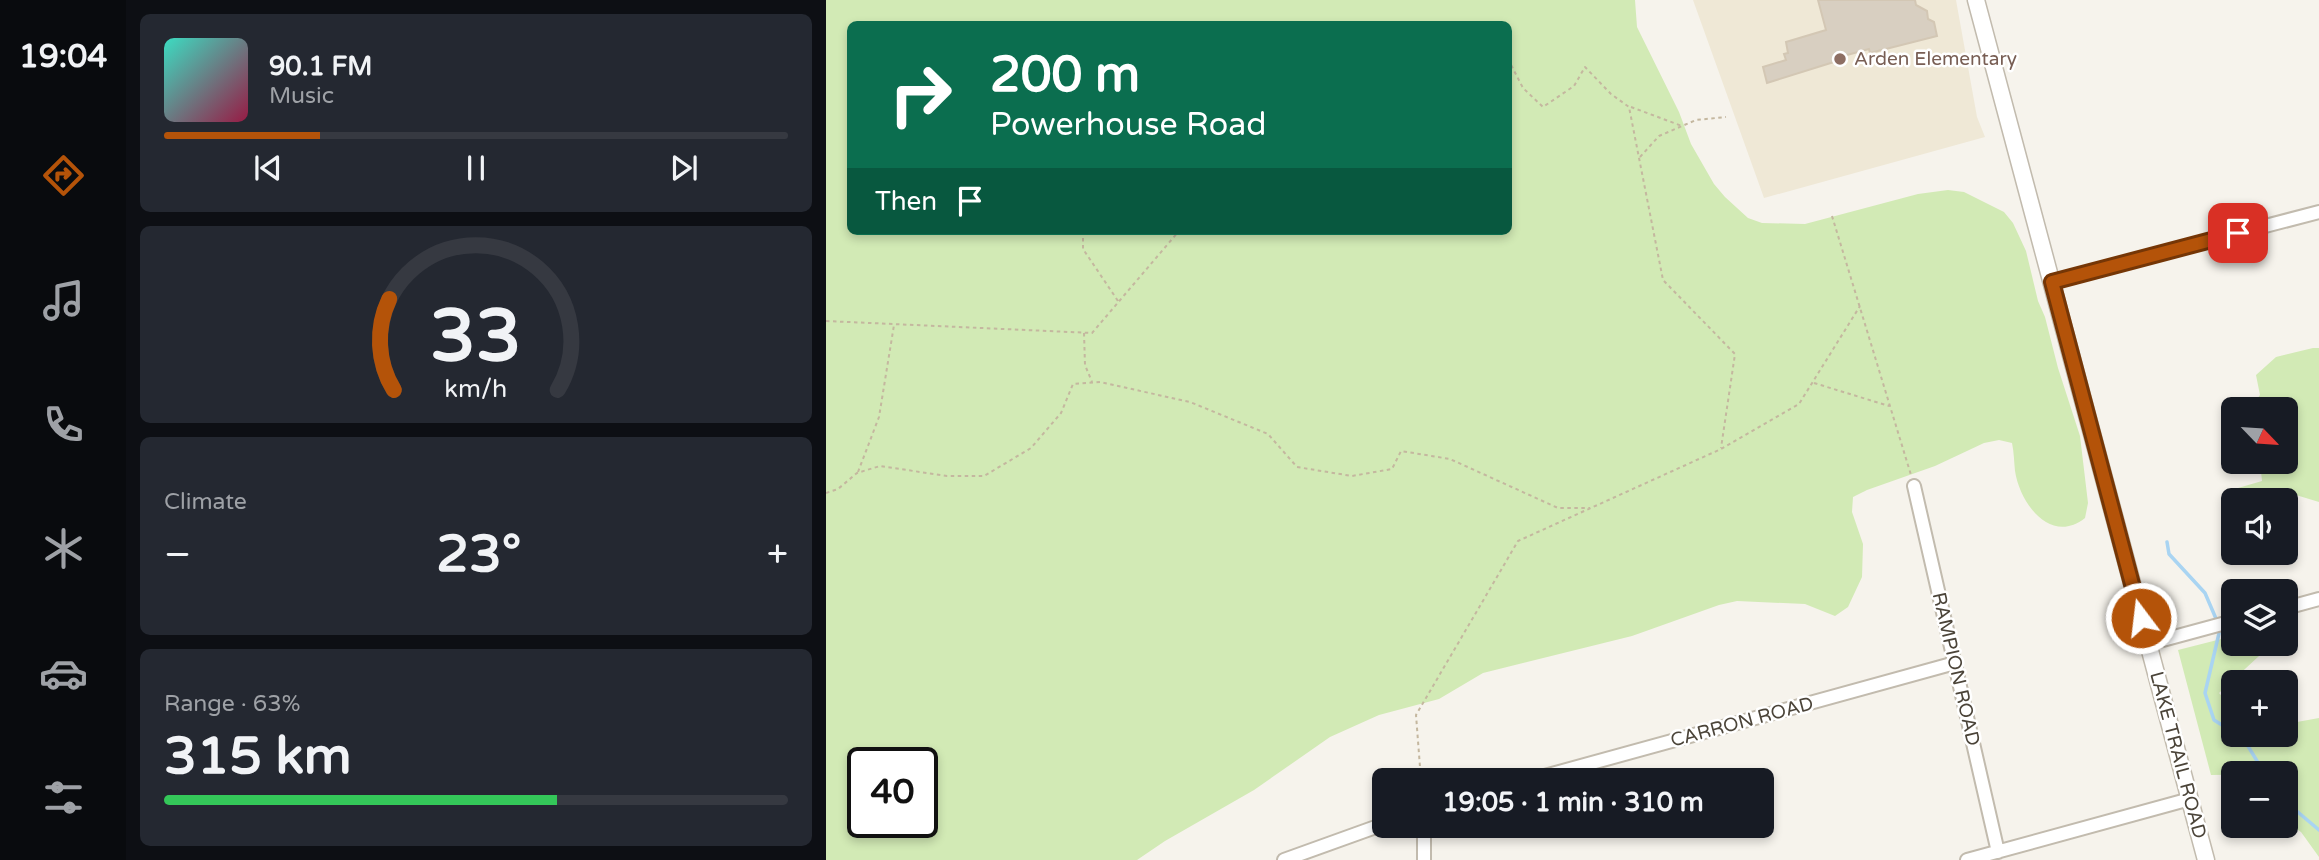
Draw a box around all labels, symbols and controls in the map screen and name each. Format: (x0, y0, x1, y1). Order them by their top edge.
text: 19:04 (19, 38, 107, 76)
text: 200 m (990, 46, 1140, 105)
place label: Arden Elementary (1854, 48, 2017, 70)
icon: right (875, 49, 966, 140)
text: 90.1 FM (269, 51, 372, 82)
marker: Arden Elementary (1832, 51, 1848, 67)
text: Music (269, 82, 334, 110)
text: Powerhouse Road (990, 106, 1266, 144)
icon: previous (249, 149, 287, 187)
icon: pause (457, 149, 495, 187)
icon: next (665, 149, 703, 187)
icon: directions (39, 151, 88, 200)
icon: arrive (951, 182, 989, 220)
text: Then (875, 186, 937, 217)
pin (2208, 203, 2268, 263)
icon: arrive (2219, 214, 2257, 252)
icon: music (39, 276, 88, 325)
text: 33 (430, 294, 522, 382)
text: km/h (445, 374, 507, 404)
north arrow (2221, 397, 2298, 474)
map controls (2221, 397, 2298, 838)
icon: phone (39, 400, 88, 449)
text: Climate (164, 488, 247, 516)
button: sound (2221, 488, 2298, 565)
text: 23° (436, 523, 521, 586)
icon: climate (39, 524, 88, 573)
text: − (164, 532, 191, 578)
text: + (767, 532, 788, 578)
button: layers (2221, 579, 2298, 656)
position arrow (2104, 581, 2178, 655)
street label: RAMPION ROAD (1928, 590, 1984, 748)
icon: car (39, 649, 88, 698)
street label: LAKE TRAIL ROAD (2145, 669, 2211, 841)
button: + (2221, 670, 2298, 747)
text: Range · 63% (164, 690, 300, 718)
street label: CARRON ROAD (1668, 692, 1816, 752)
text: 315 km (164, 725, 352, 788)
speed limit sign: 40 (847, 747, 938, 838)
button: − (2221, 761, 2298, 838)
icon: filters (39, 773, 88, 822)
text: 19:05 · 1 min · 310 m (1442, 787, 1704, 818)

